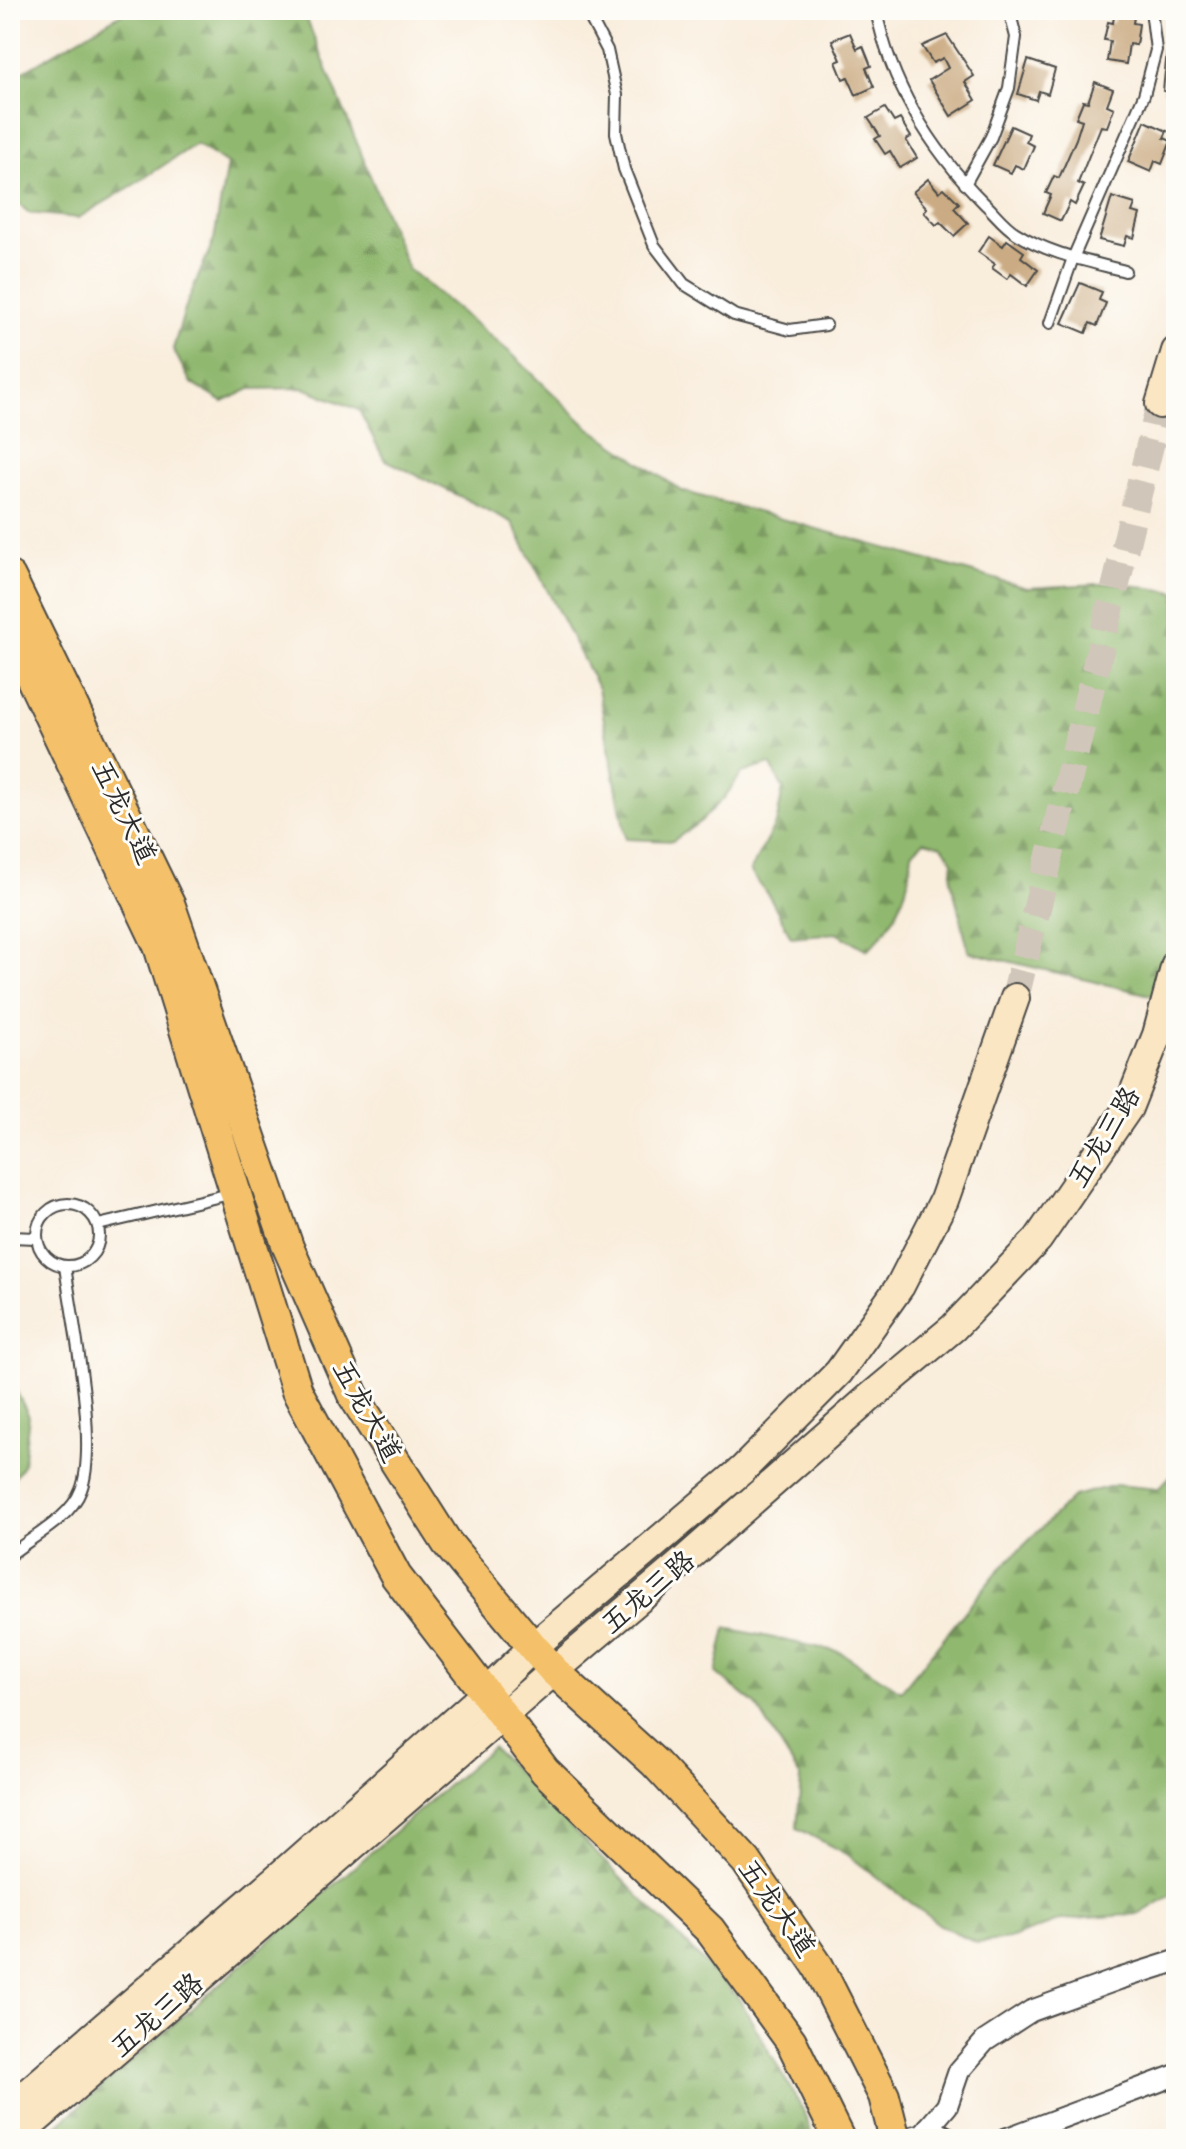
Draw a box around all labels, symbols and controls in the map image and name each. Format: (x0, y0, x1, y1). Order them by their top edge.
street label: 五龙大道 (85, 755, 163, 869)
street label: 五龙三路 (1061, 1081, 1147, 1193)
street label: 五龙大道 (326, 1354, 408, 1468)
street label: 五龙三路 (595, 1544, 701, 1640)
street label: 五龙大道 (732, 1853, 822, 1963)
street label: 五龙三路 (104, 1966, 210, 2064)

